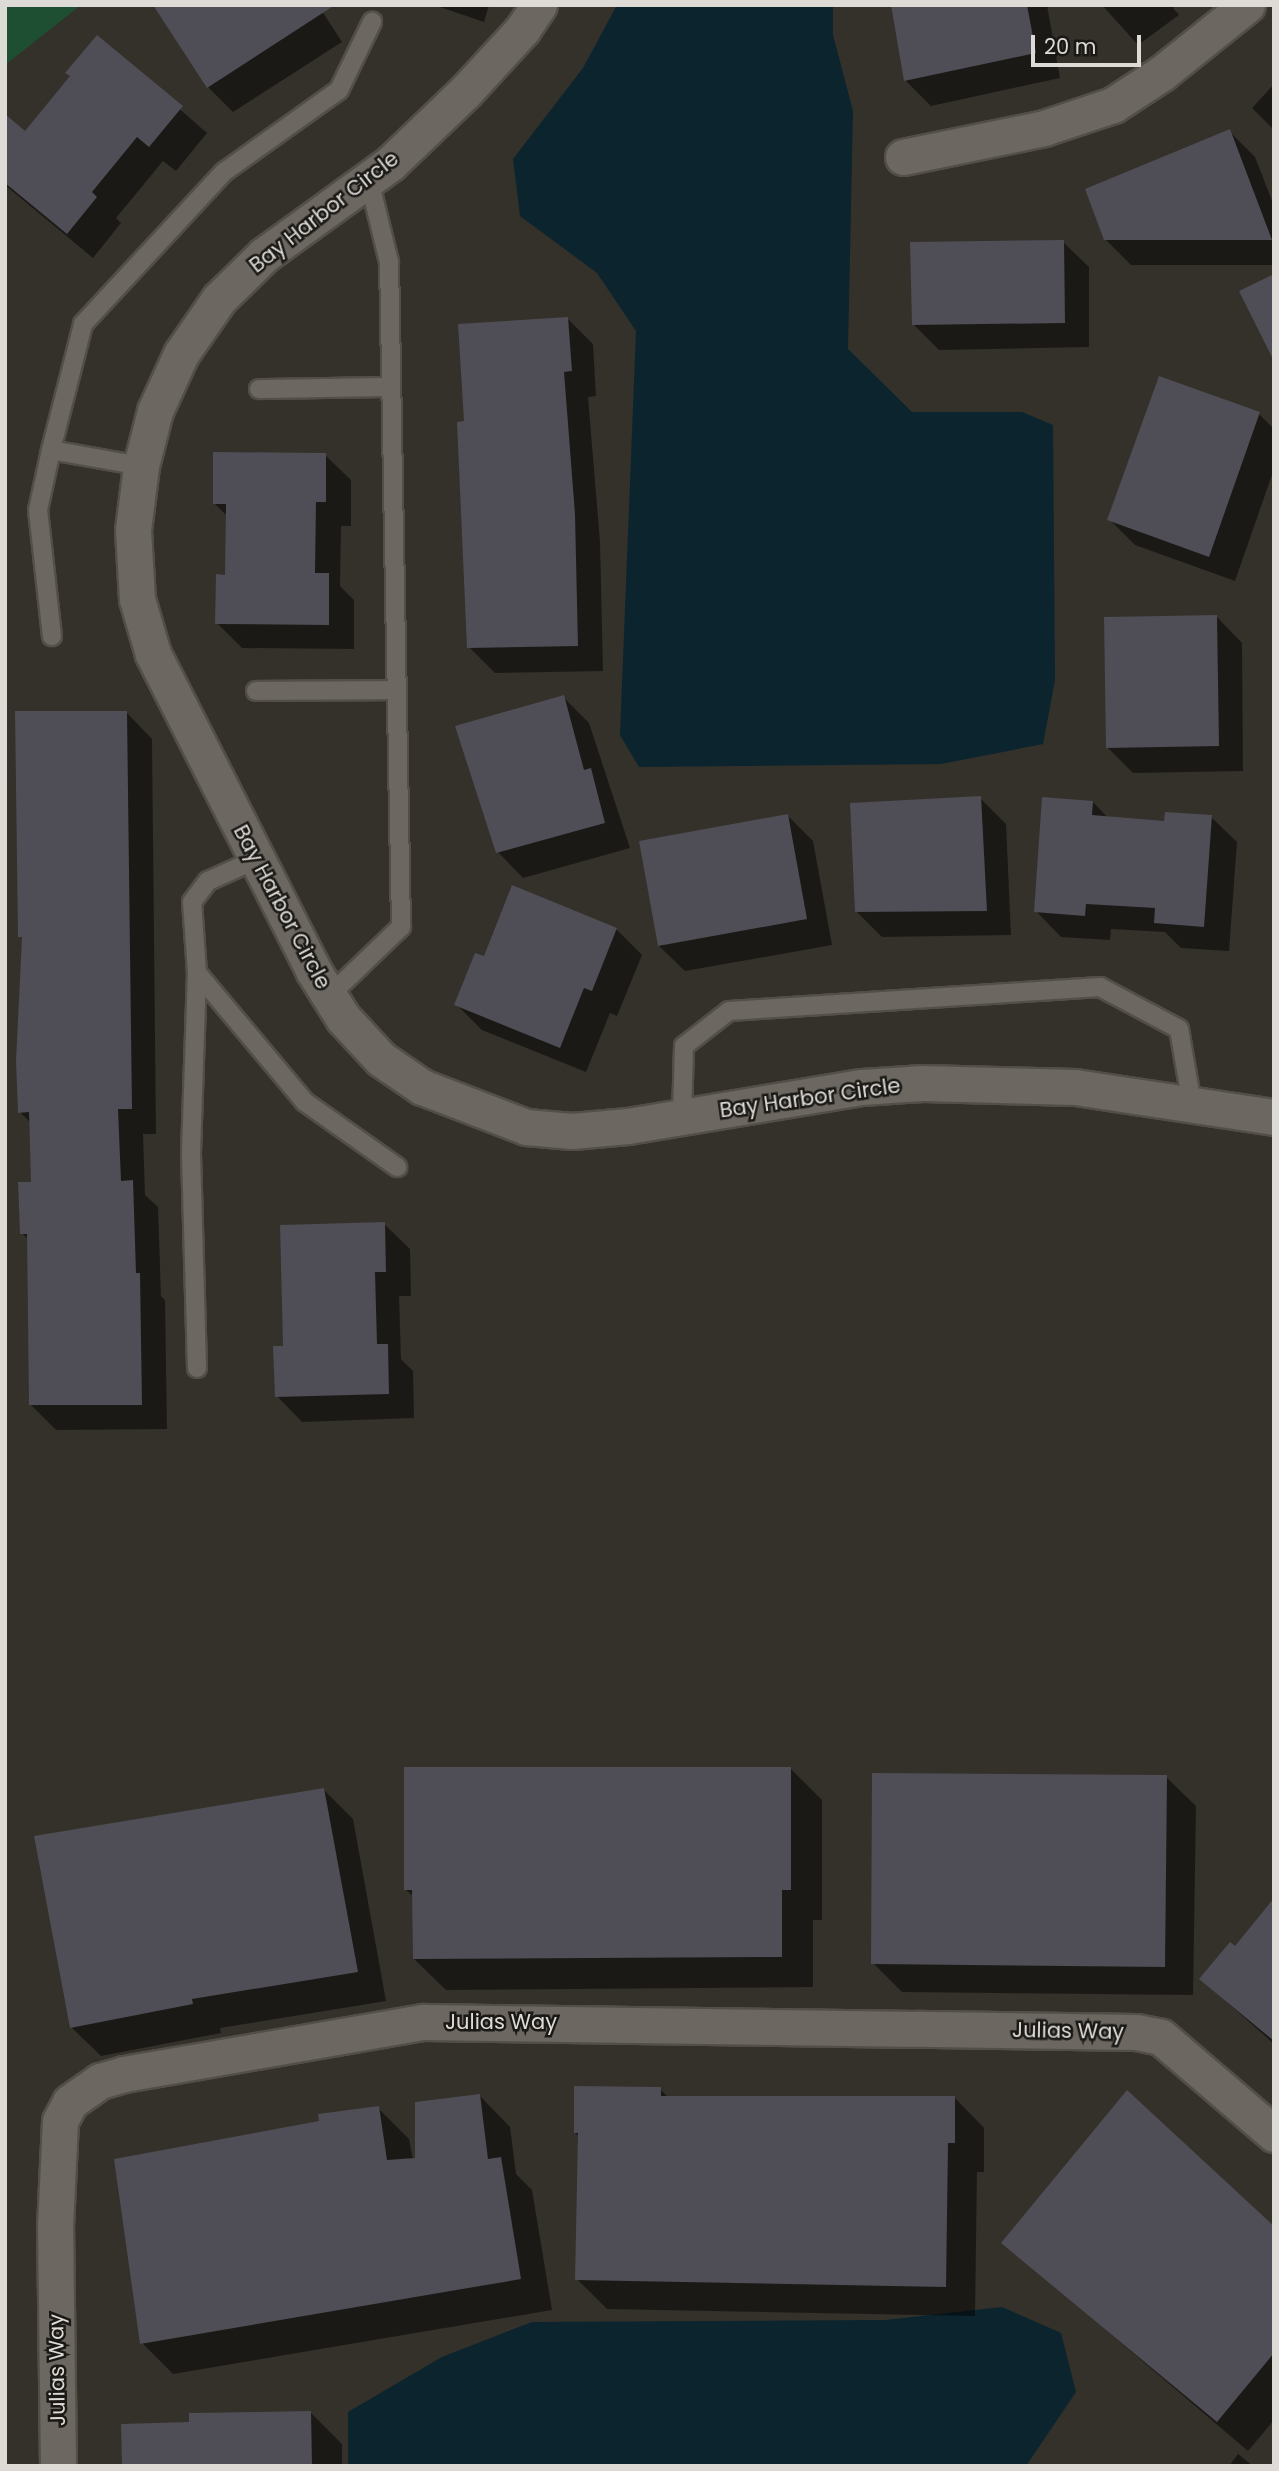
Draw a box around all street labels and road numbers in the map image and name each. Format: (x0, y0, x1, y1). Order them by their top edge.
street label: Bay Harbor Circle (244, 146, 404, 278)
street label: Bay Harbor Circle (228, 821, 336, 993)
street label: Bay Harbor Circle (718, 1073, 902, 1123)
street label: Julias Way (445, 2009, 557, 2035)
street label: Julias Way (1012, 2017, 1124, 2045)
street label: Julias Way (43, 2314, 71, 2426)

